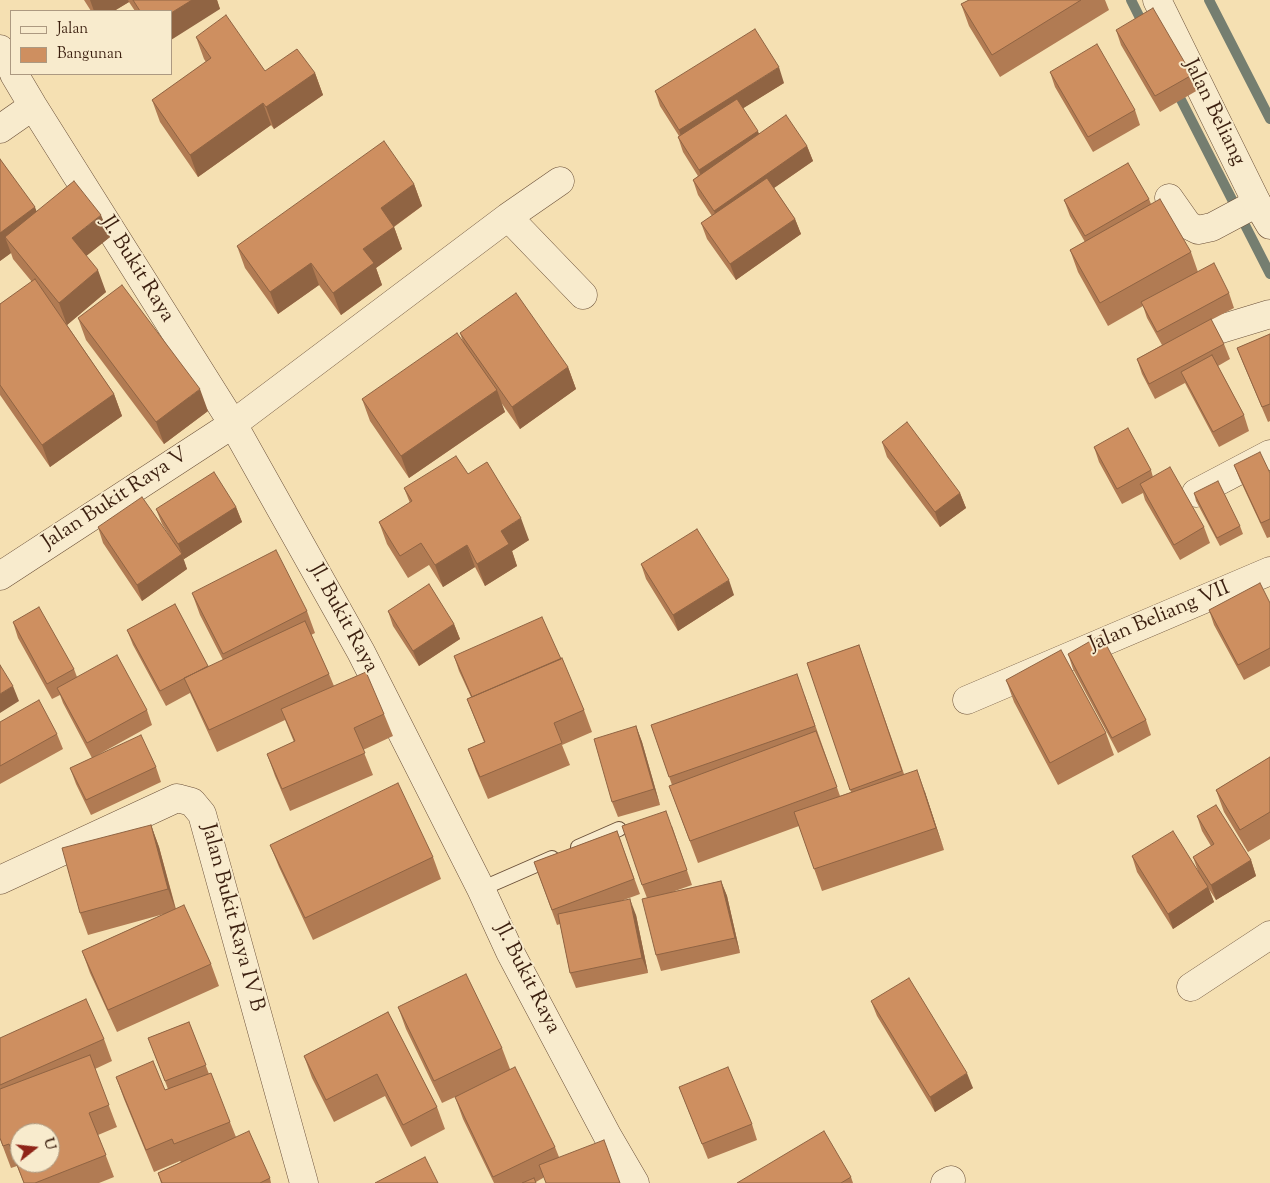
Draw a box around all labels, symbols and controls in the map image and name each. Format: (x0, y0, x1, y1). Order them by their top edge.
legend (10, 10, 172, 75)
text: Jalan (57, 19, 88, 40)
text: Bangunan (57, 44, 123, 65)
street label: Jalan Beliang (1176, 56, 1250, 170)
street label: Jl. Bukit Raya (93, 212, 179, 328)
street label: Jalan Bukit Raya V (38, 444, 194, 556)
street label: Jl. Bukit Raya (302, 560, 382, 678)
street label: Jalan Beliang VII (1086, 577, 1234, 659)
street label: Jalan Bukit Raya IV B (194, 821, 268, 1015)
street label: Jl. Bukit Raya (487, 920, 565, 1038)
north arrow (10, 1123, 60, 1173)
text: U (37, 1136, 60, 1152)

